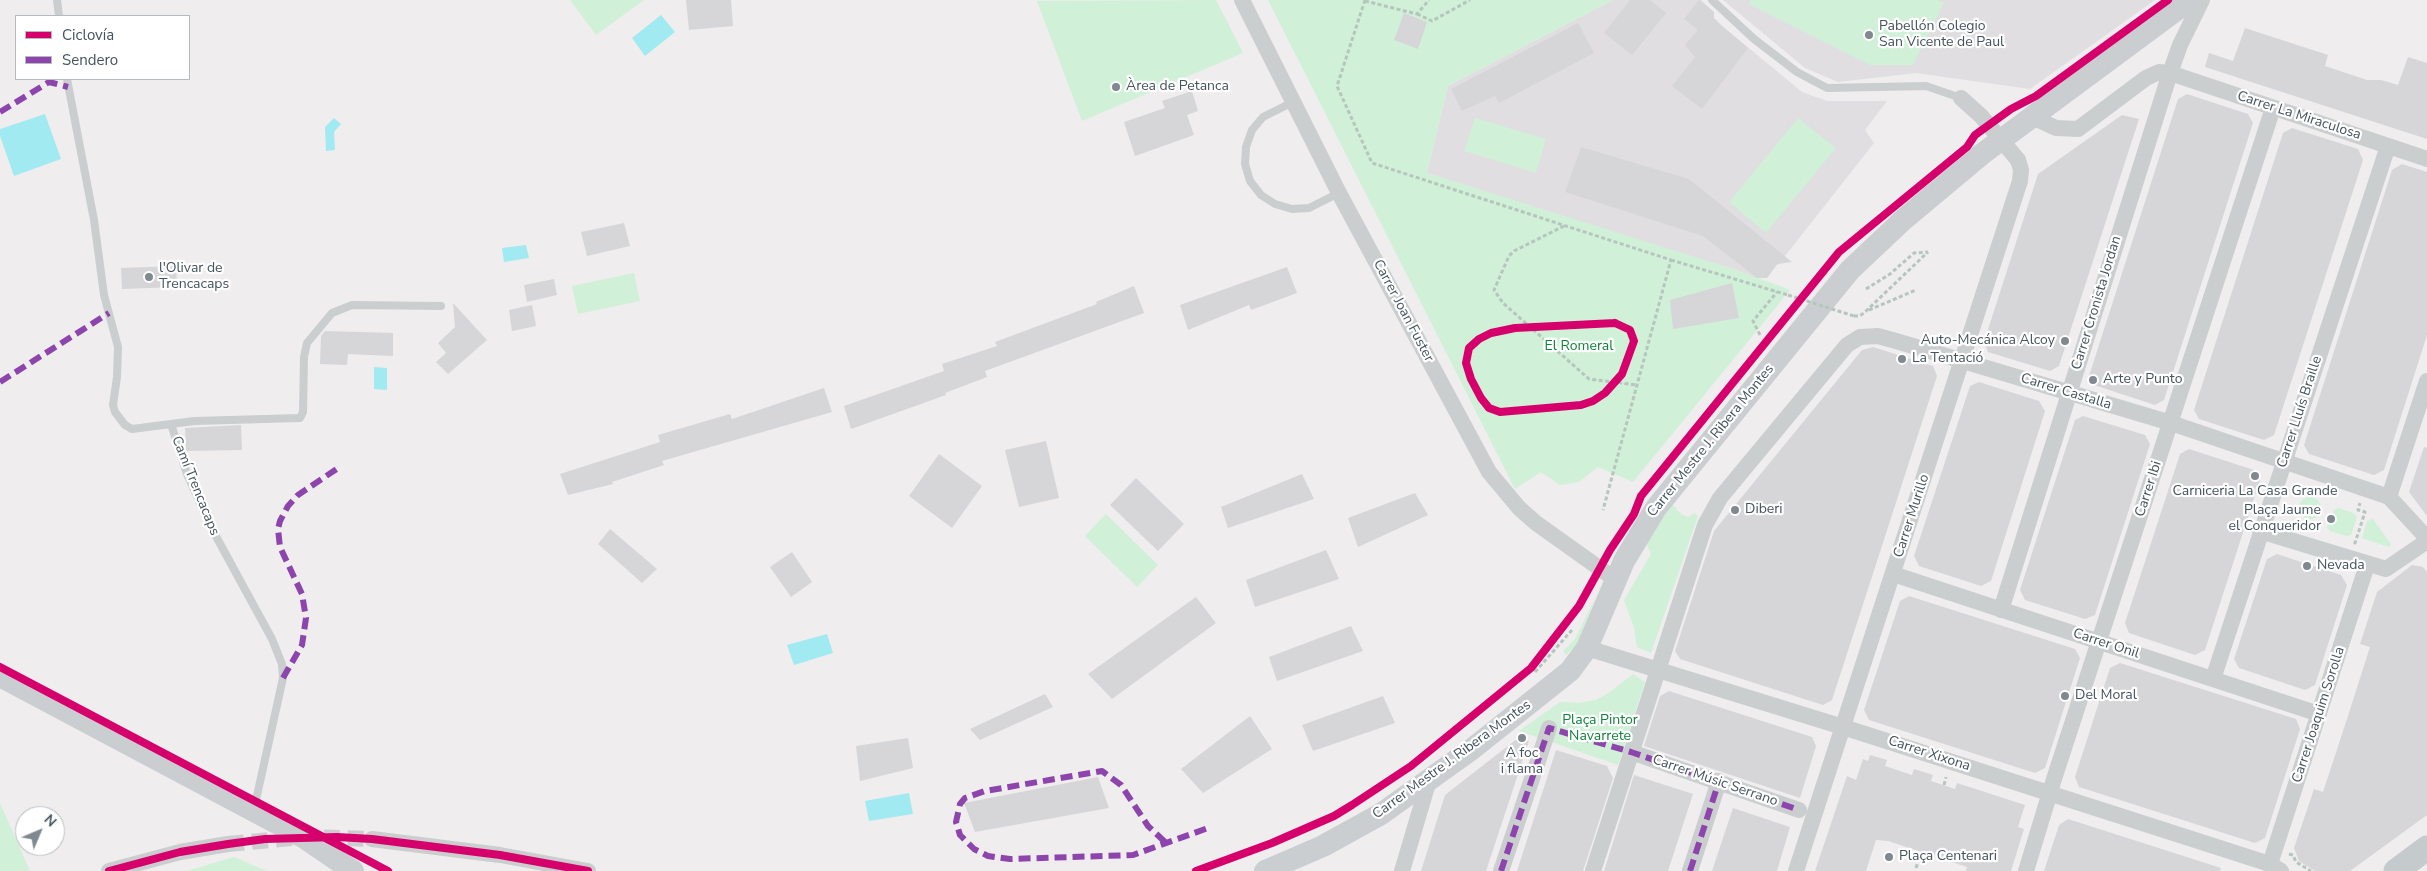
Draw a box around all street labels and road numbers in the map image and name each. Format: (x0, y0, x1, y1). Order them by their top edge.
street label: Carrer La Miraculosa (2235, 88, 2363, 144)
street label: Carrer Cronista Jordan (2069, 234, 2125, 372)
street label: Carrer Joan Fuster (1369, 257, 1437, 365)
street label: Carrer Lluís Braille (2274, 354, 2326, 470)
street label: Carrer Mestre J. Ribera Montes (1644, 361, 1778, 521)
street label: Carrer Castalla (2019, 370, 2113, 414)
street label: Camí Trencacaps (167, 434, 223, 538)
street label: Carrer Ibi (2132, 459, 2166, 519)
street label: Carrer Murillo (1891, 472, 1933, 560)
street label: Carrer Onil (2071, 625, 2141, 663)
street label: Carrer Joaquim Sorolla (2289, 645, 2349, 785)
street label: Carrer Mestre J. Ribera Montes (1370, 697, 1534, 823)
street label: Carrer Xixona (1886, 733, 1972, 775)
street label: Carrer Músic Serrano (1650, 752, 1780, 810)

